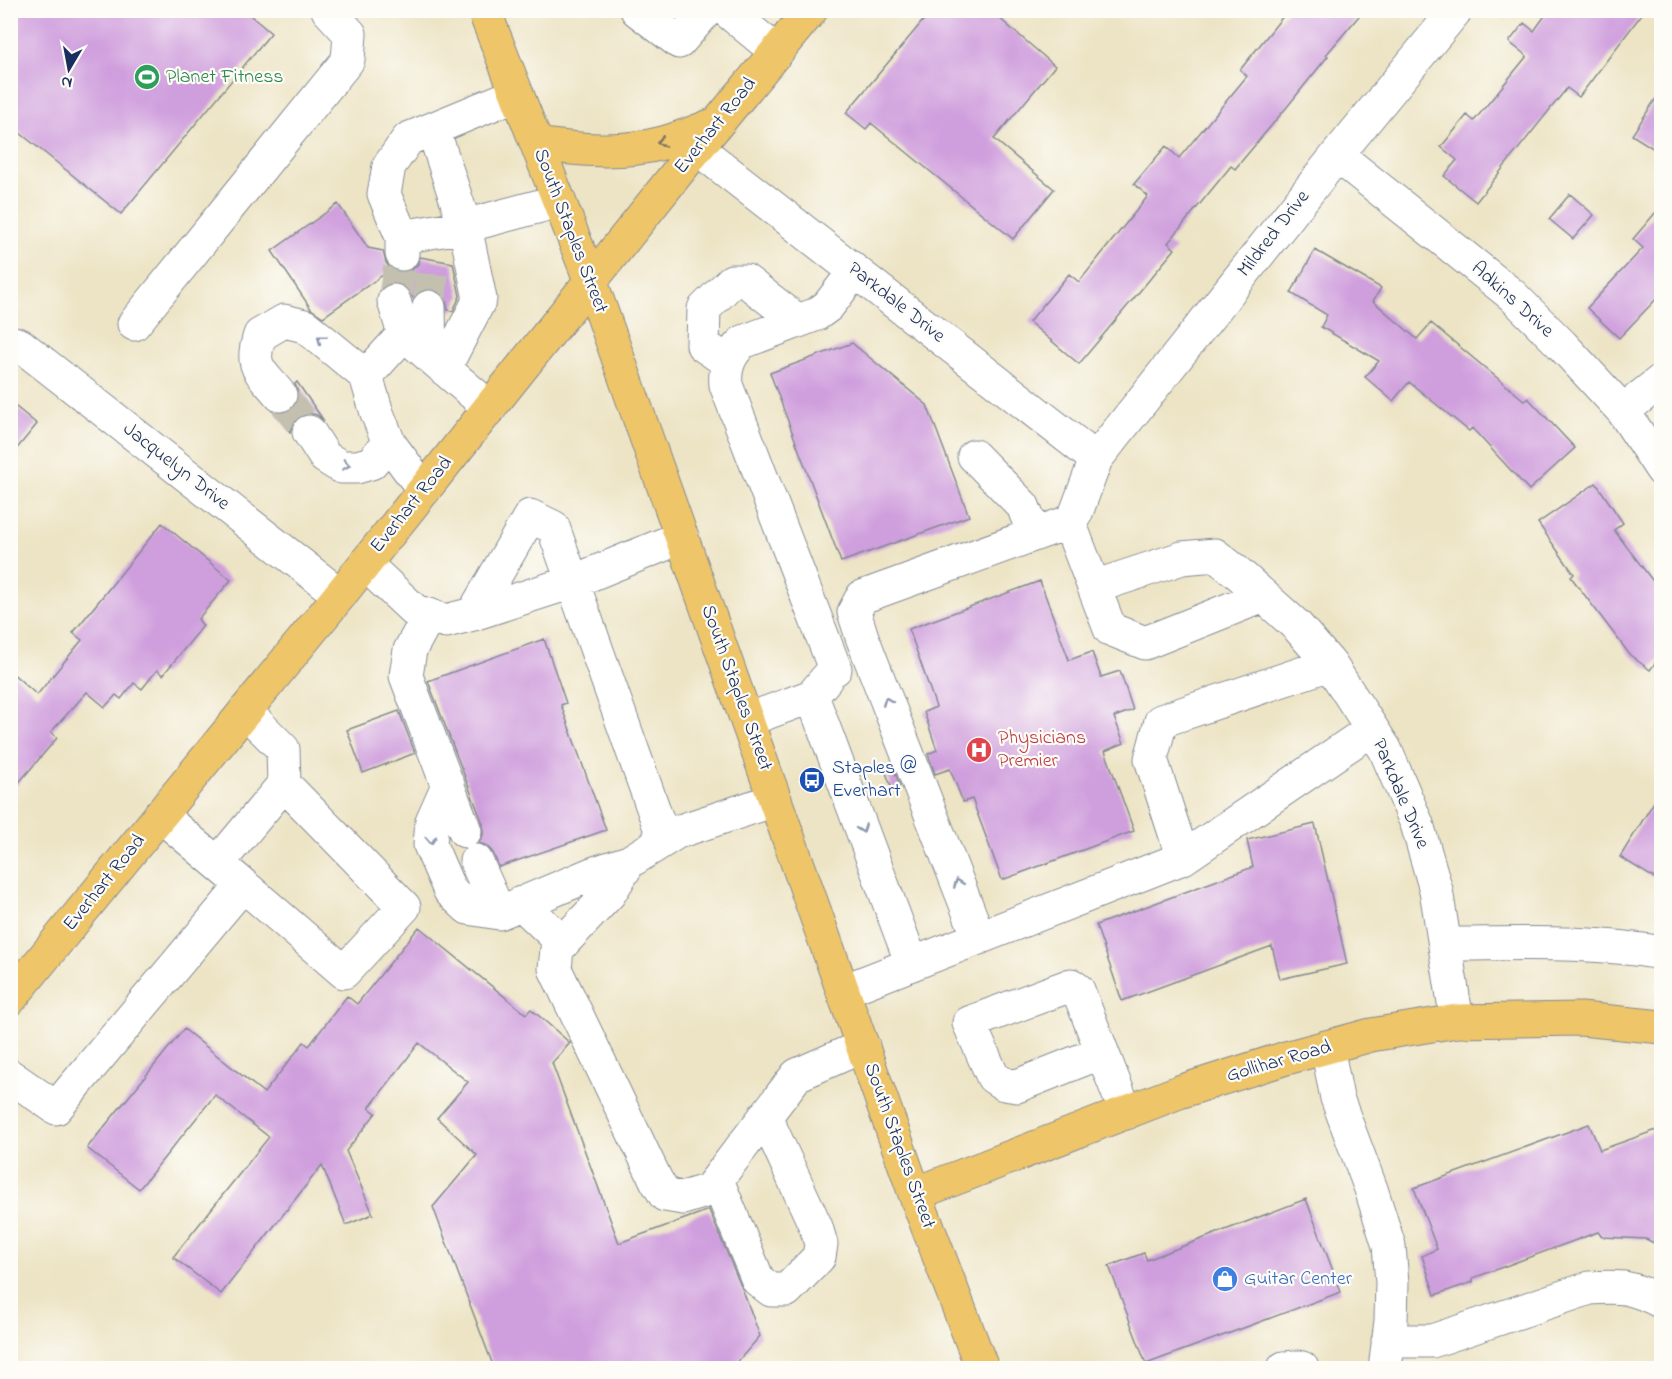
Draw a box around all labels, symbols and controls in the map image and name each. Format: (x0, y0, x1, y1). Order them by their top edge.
north arrow (39, 39, 99, 99)
sports icon: Planet Fitness (132, 62, 162, 92)
place label: Planet Fitness (166, 63, 284, 92)
text: N (59, 69, 74, 95)
street label: Everhart Road (668, 71, 764, 181)
one-way arrow (656, 135, 666, 148)
street label: South Staples Street (525, 144, 615, 318)
street label: Mildred Drive (1231, 184, 1317, 284)
street label: Parkdale Drive (841, 255, 951, 351)
street label: Adkins Drive (1464, 255, 1560, 345)
one-way arrow (317, 335, 328, 346)
street label: Jacquelyn Drive (116, 416, 236, 518)
street label: Everhart Road (364, 450, 460, 560)
one-way arrow (341, 459, 351, 471)
street label: South Staples Street (693, 601, 780, 775)
one-way arrow (882, 697, 894, 708)
place label: Physicians Premier (998, 724, 1086, 776)
street label: Parkdale Drive (1364, 734, 1436, 854)
hospital icon: Physicians Premier (964, 735, 994, 765)
place label: Staples @ Everhart (832, 754, 916, 806)
bus stop icon: Staples @ Everhart (797, 765, 827, 795)
one-way arrow (855, 824, 868, 834)
street label: Everhart Road (57, 828, 153, 938)
one-way arrow (425, 835, 438, 844)
one-way arrow (953, 878, 965, 889)
street label: Gollihar Road (1223, 1033, 1335, 1091)
street label: South Staples Street (856, 1059, 943, 1233)
shop icon: Guitar Center (1210, 1264, 1240, 1294)
place label: Guitar Center (1244, 1265, 1353, 1294)

